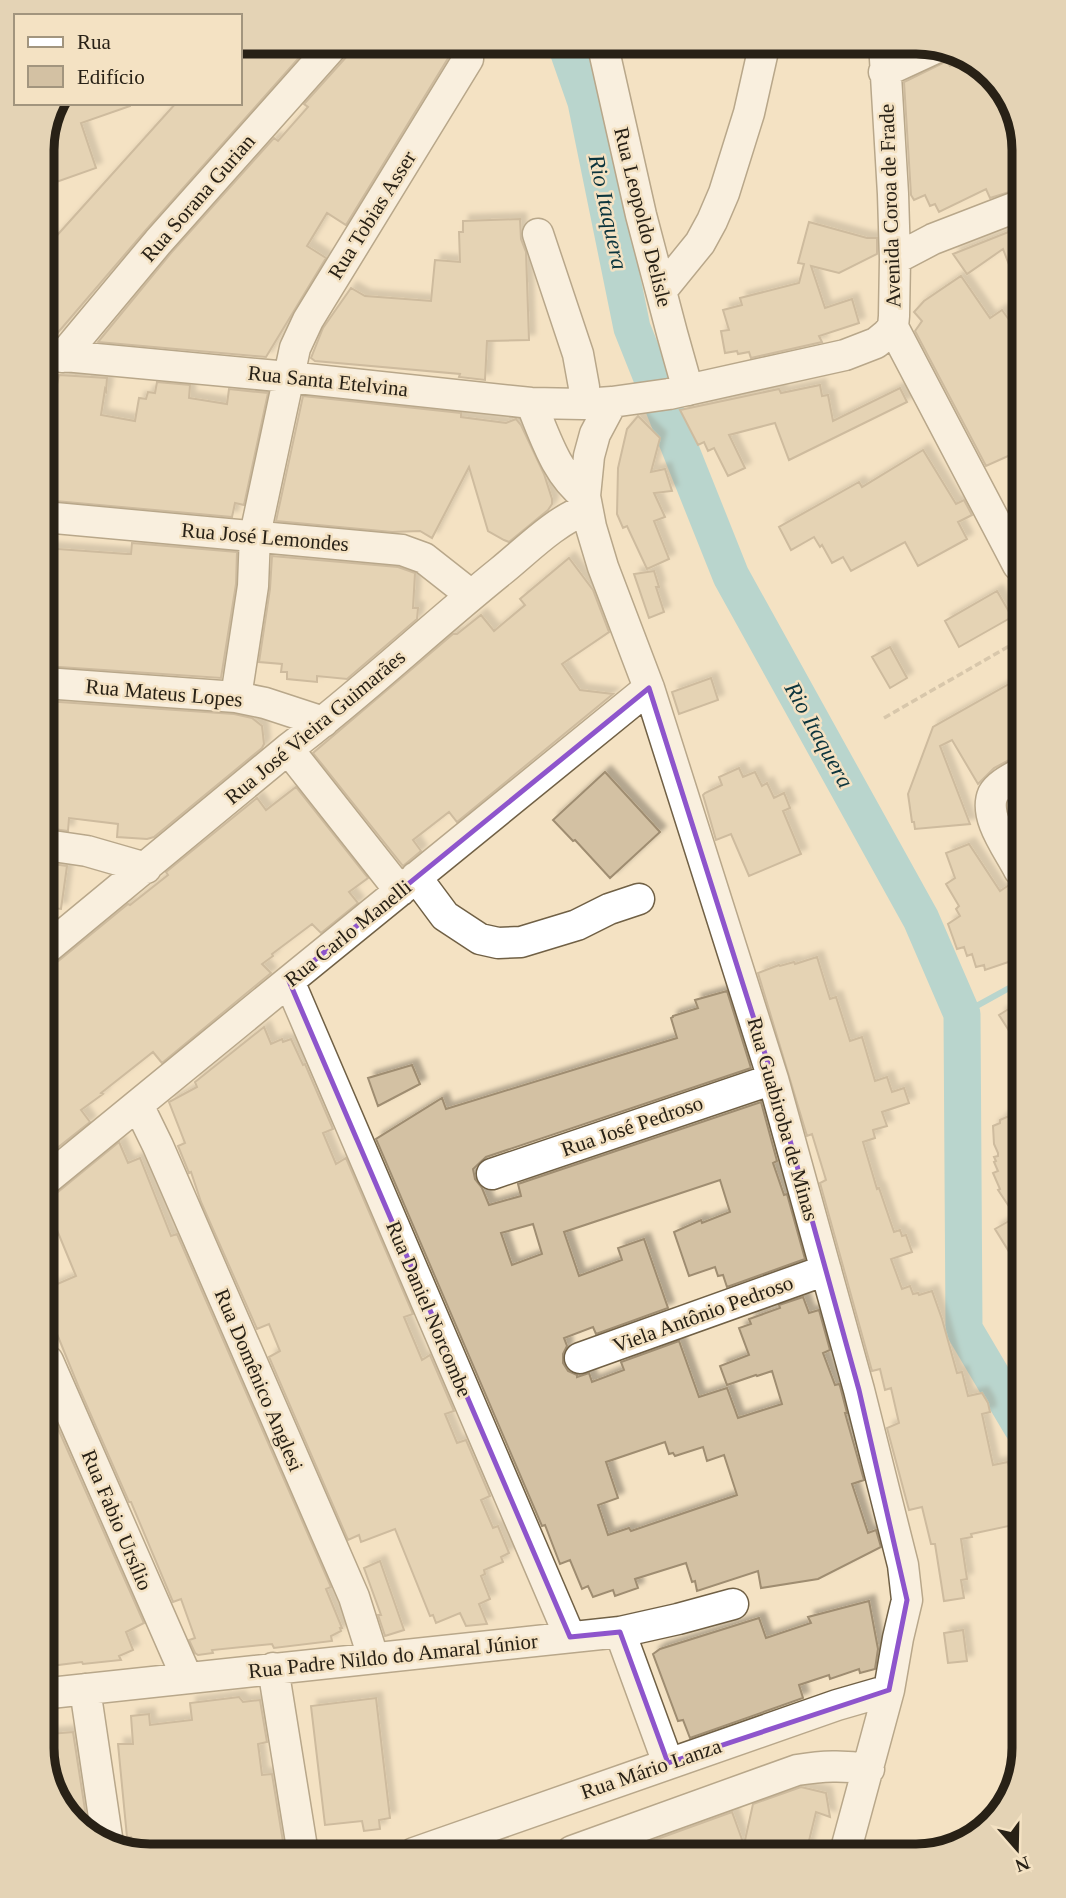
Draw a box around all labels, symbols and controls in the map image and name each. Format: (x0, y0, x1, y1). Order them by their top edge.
legend (14, 14, 242, 105)
text: Rua (77, 30, 112, 54)
text: Edifício (77, 65, 145, 89)
street label: Avenida Coroa de Frade (874, 103, 906, 309)
street label: Rua Leopoldo Delisle (609, 125, 677, 309)
street label: Rua Sorana Gurian (136, 129, 260, 267)
street label: Rua Tobias Asser (323, 147, 421, 283)
water label: Rio Itaquera (583, 151, 632, 272)
street label: Rua Santa Etelvina (247, 361, 410, 401)
street label: Rua José Lemondes (180, 518, 350, 556)
street label: Rua José Vieira Guimarães (220, 645, 410, 809)
street label: Rua Mateus Lopes (85, 674, 243, 712)
water label: Rio Itaquera (779, 677, 858, 792)
street label: Rua Carlo Manelli (280, 874, 416, 992)
street label: Rua Guabiroba de Minas (742, 1014, 824, 1224)
street label: Rua José Pedroso (558, 1091, 706, 1161)
street label: Rua Daniel Norcombe (381, 1217, 477, 1401)
street label: Viela Antônio Pedroso (610, 1270, 796, 1358)
street label: Rua Domênico Anglesi (210, 1285, 308, 1475)
street label: Rua Fabio Ursílio (77, 1446, 157, 1594)
street label: Rua Padre Nildo do Amaral Júnior (247, 1629, 539, 1683)
street label: Rua Mário Lanza (578, 1734, 725, 1804)
north arrow (982, 1814, 1052, 1884)
text: N (1012, 1852, 1033, 1877)

